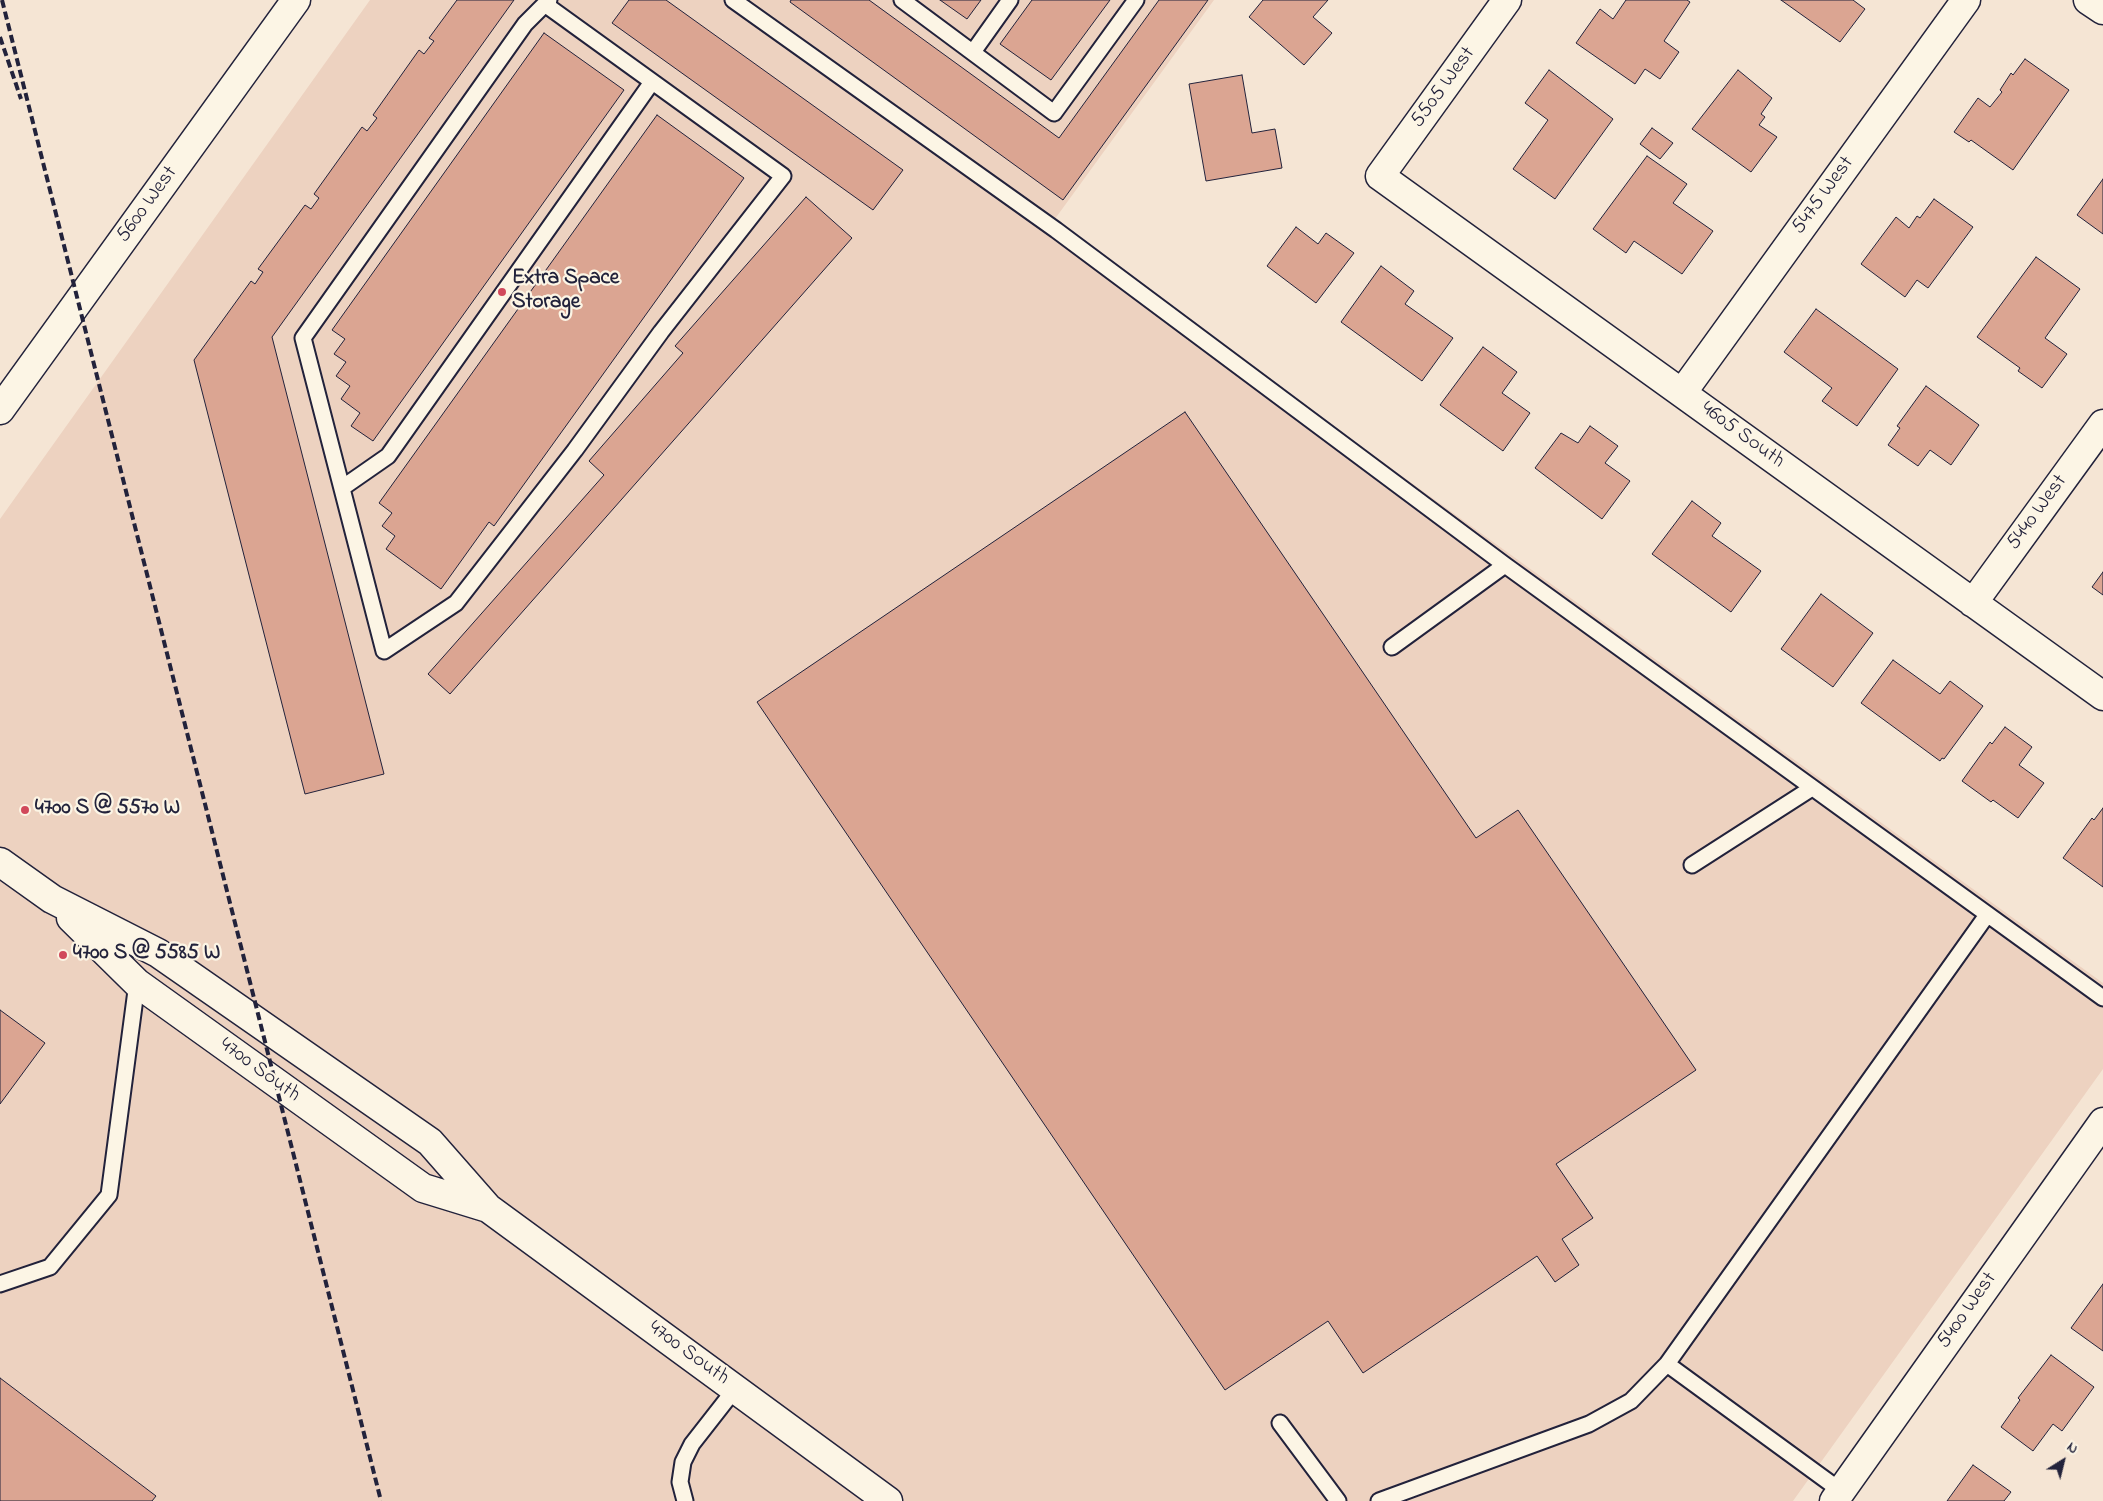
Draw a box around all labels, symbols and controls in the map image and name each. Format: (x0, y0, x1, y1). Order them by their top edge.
street label: 5505 West (1406, 43, 1482, 133)
street label: 5475 West (1787, 152, 1861, 240)
street label: 5600 West (112, 162, 184, 248)
place label: Extra Space Storage (512, 267, 619, 317)
marker: Extra Space Storage (496, 286, 508, 298)
street label: 4605 South (1695, 397, 1789, 475)
street label: 5440 West (2002, 470, 2074, 556)
place label: 4700 S @ 5570 W (35, 797, 180, 823)
marker: 4700 S @ 5570 W (19, 804, 31, 816)
place label: 4700 S @ 5585 W (73, 942, 220, 968)
marker: 4700 S @ 5585 W (57, 949, 69, 961)
street label: 4700 South (214, 1033, 304, 1109)
street label: 5400 West (1933, 1268, 2003, 1354)
street label: 4700 South (643, 1316, 733, 1392)
north arrow (2038, 1436, 2088, 1486)
text: N (2062, 1437, 2082, 1460)

